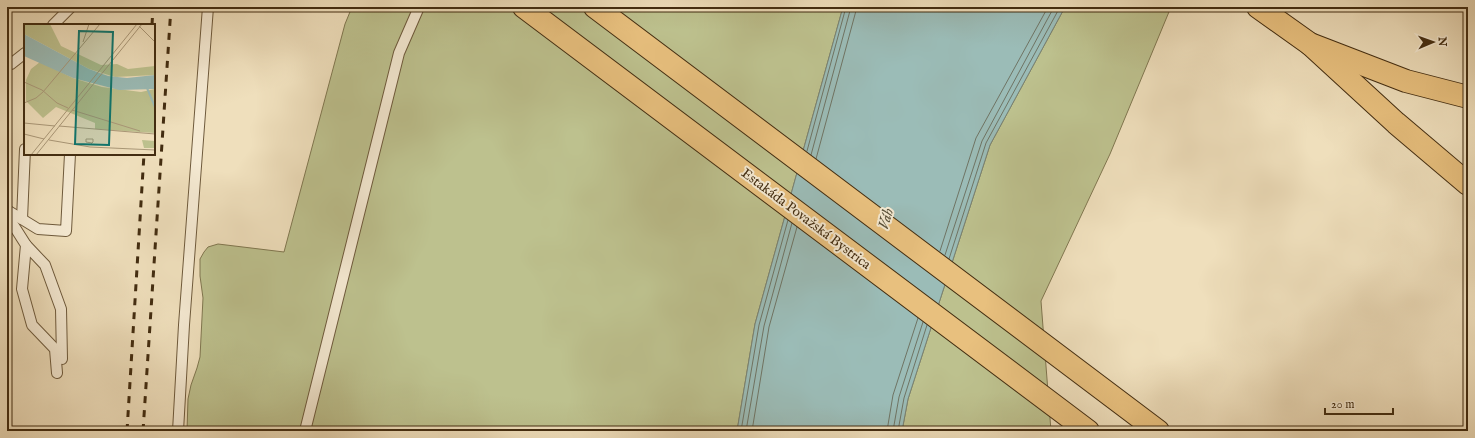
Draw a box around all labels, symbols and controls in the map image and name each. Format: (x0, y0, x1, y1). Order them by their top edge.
north arrow (1413, 22, 1453, 62)
inset map (24, 24, 155, 155)
text: N (1435, 36, 1449, 47)
street label: Estakáda Považská Bystrica (738, 164, 875, 274)
water label: Váh (874, 206, 898, 232)
scale bar (1325, 390, 1393, 416)
text: 20 m (1331, 397, 1354, 412)

